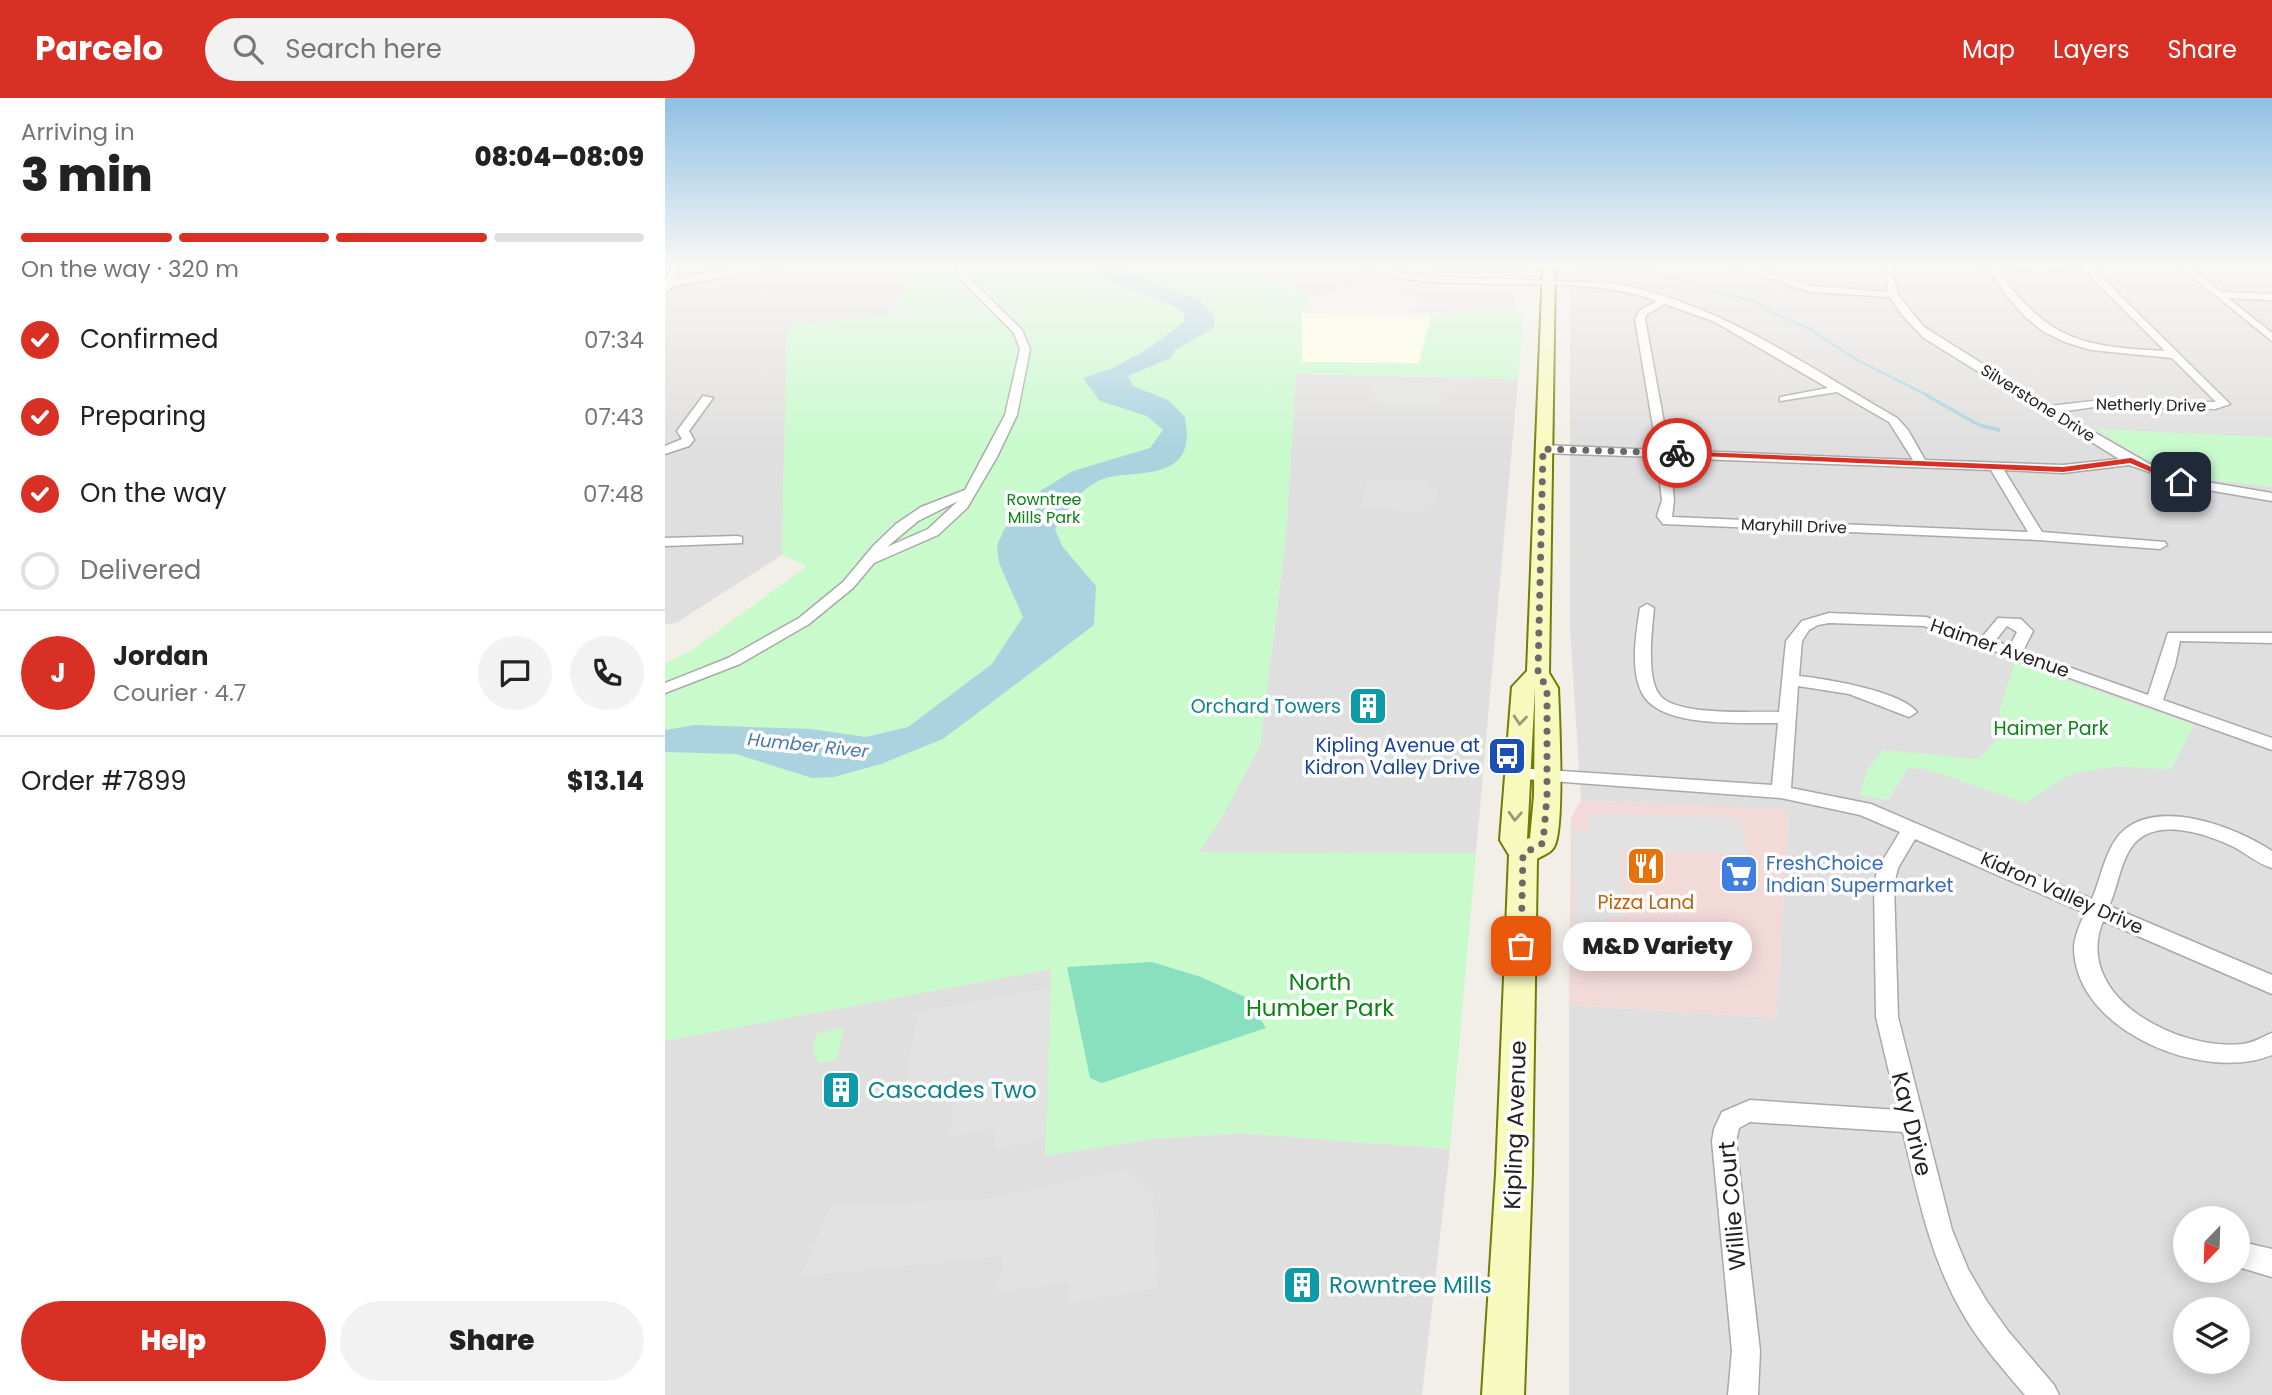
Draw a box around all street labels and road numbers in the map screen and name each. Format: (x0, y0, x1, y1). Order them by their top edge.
street label: Silverstone Drive (1976, 359, 2100, 448)
street label: Netherly Drive (2096, 393, 2206, 417)
street label: Maryhill Drive (1741, 513, 1847, 539)
street label: Haimer Avenue (1927, 612, 2073, 684)
street label: Kidron Valley Drive (1976, 845, 2148, 941)
street label: Kipling Avenue (1496, 1040, 1534, 1210)
street label: Kay Drive (1884, 1069, 1940, 1179)
street label: Willie Court (1710, 1140, 1754, 1272)

